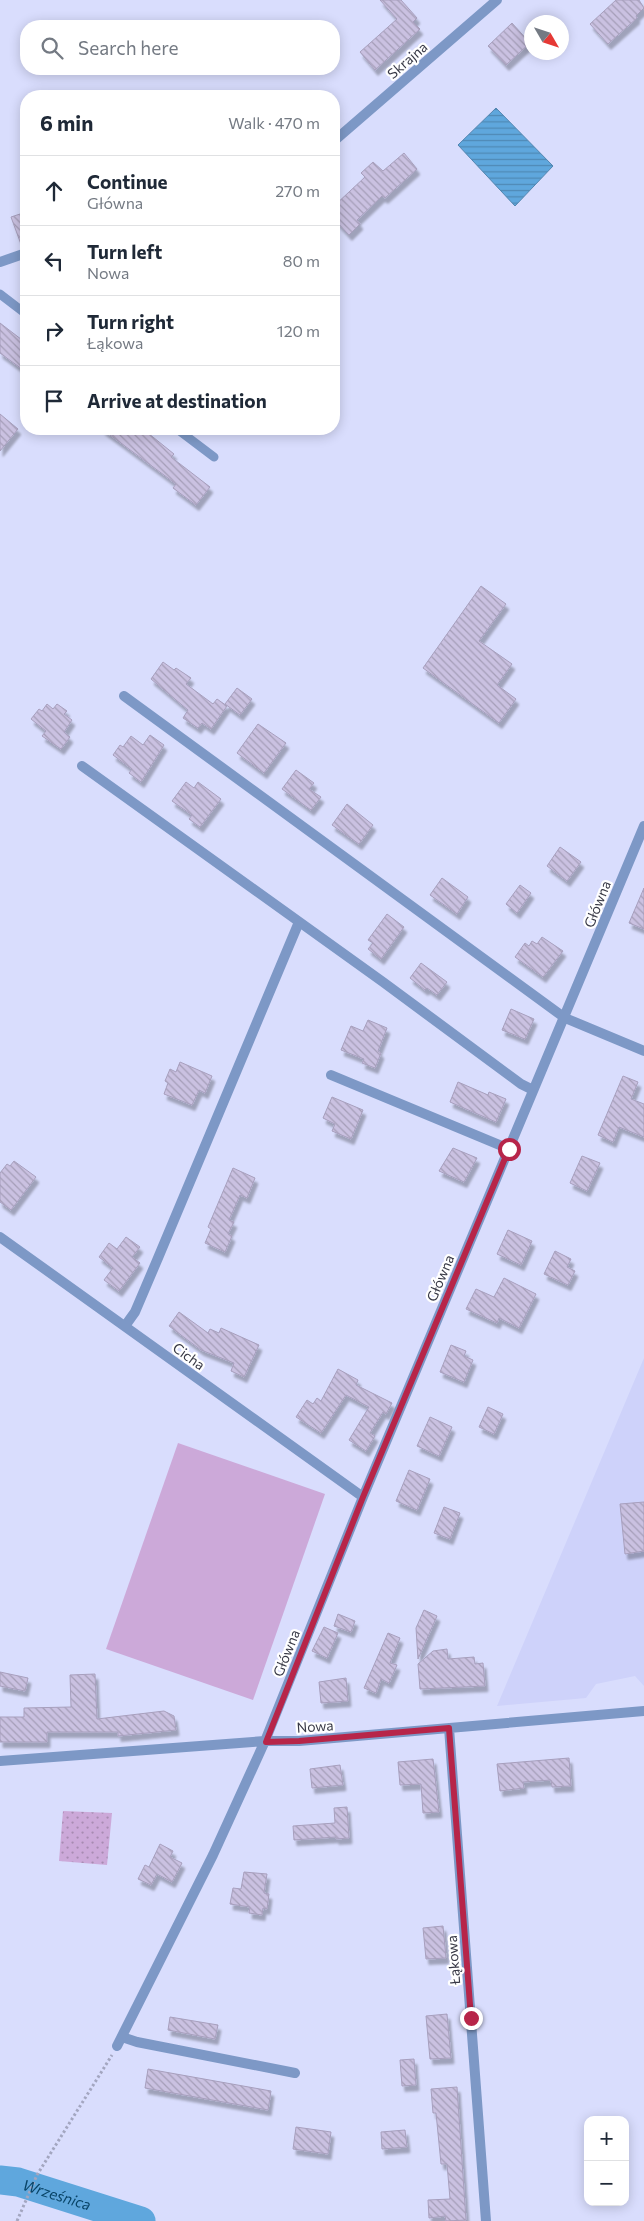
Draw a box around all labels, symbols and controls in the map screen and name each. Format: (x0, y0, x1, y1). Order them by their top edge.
north arrow (524, 15, 569, 60)
search box (20, 20, 340, 75)
icon: search (38, 34, 66, 62)
text: Search here (78, 36, 178, 59)
street label: Skrajna (383, 38, 431, 82)
text: 6 min (40, 110, 93, 135)
text: Walk · 470 m (228, 113, 320, 132)
text: Continue (87, 170, 167, 193)
icon: ahead (40, 177, 68, 205)
text: 270 m (275, 181, 320, 200)
text: Główna (87, 193, 143, 212)
text: Turn left (87, 240, 162, 263)
icon: left (40, 247, 68, 275)
text: 80 m (283, 251, 320, 270)
text: Nowa (87, 263, 129, 282)
text: Turn right (87, 310, 174, 333)
icon: right (40, 317, 68, 345)
text: 120 m (277, 321, 320, 340)
text: Łąkowa (87, 333, 143, 352)
icon: arrive (40, 387, 68, 415)
text: Arrive at destination (87, 389, 267, 412)
street label: Główna (580, 878, 614, 930)
route start (498, 1138, 521, 1161)
street label: Główna (423, 1252, 457, 1304)
street label: Cicha (170, 1339, 208, 1373)
street label: Główna (269, 1627, 303, 1679)
street label: Nowa (296, 1716, 334, 1736)
street label: Łąkowa (443, 1935, 463, 1986)
route end (460, 2007, 483, 2030)
map controls (584, 2116, 629, 2206)
button: + (584, 2116, 629, 2161)
button: − (584, 2161, 629, 2206)
water label: Wrześnica (21, 2175, 93, 2214)

